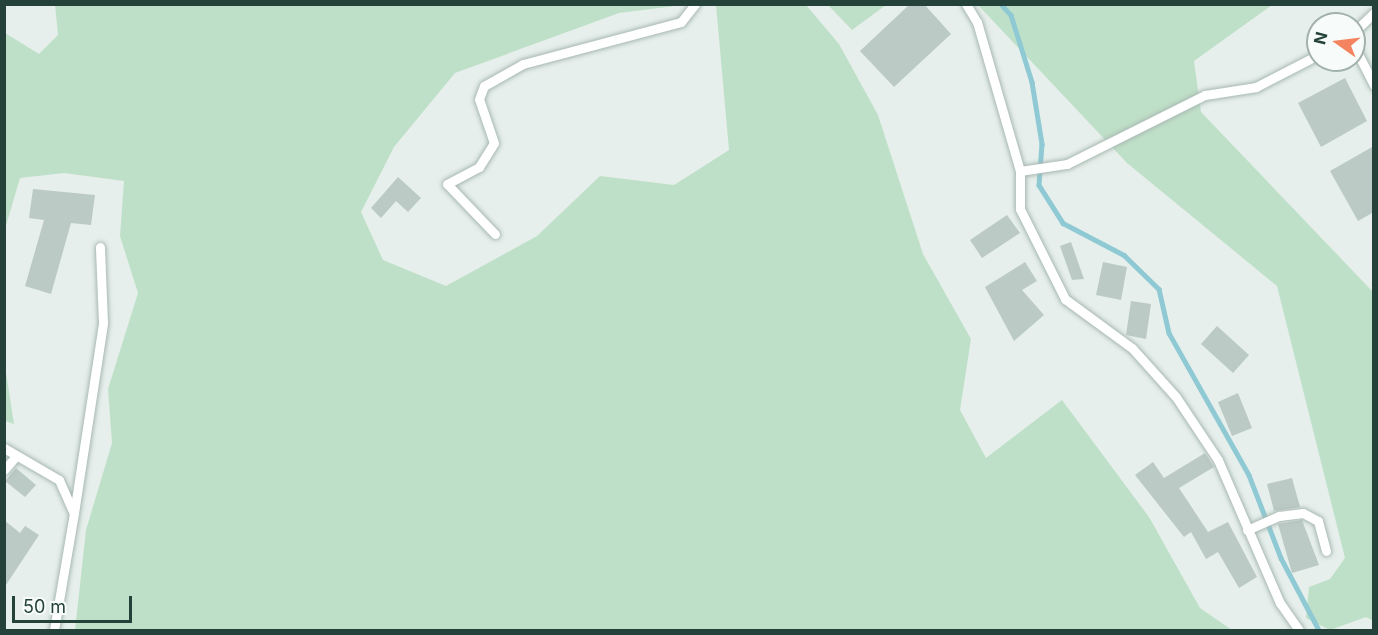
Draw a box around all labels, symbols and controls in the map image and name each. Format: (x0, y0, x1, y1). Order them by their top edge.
north arrow (1306, 12, 1366, 72)
text: N (1309, 30, 1332, 46)
scale bar (15, 584, 135, 622)
text: 50 m (23, 596, 66, 617)

